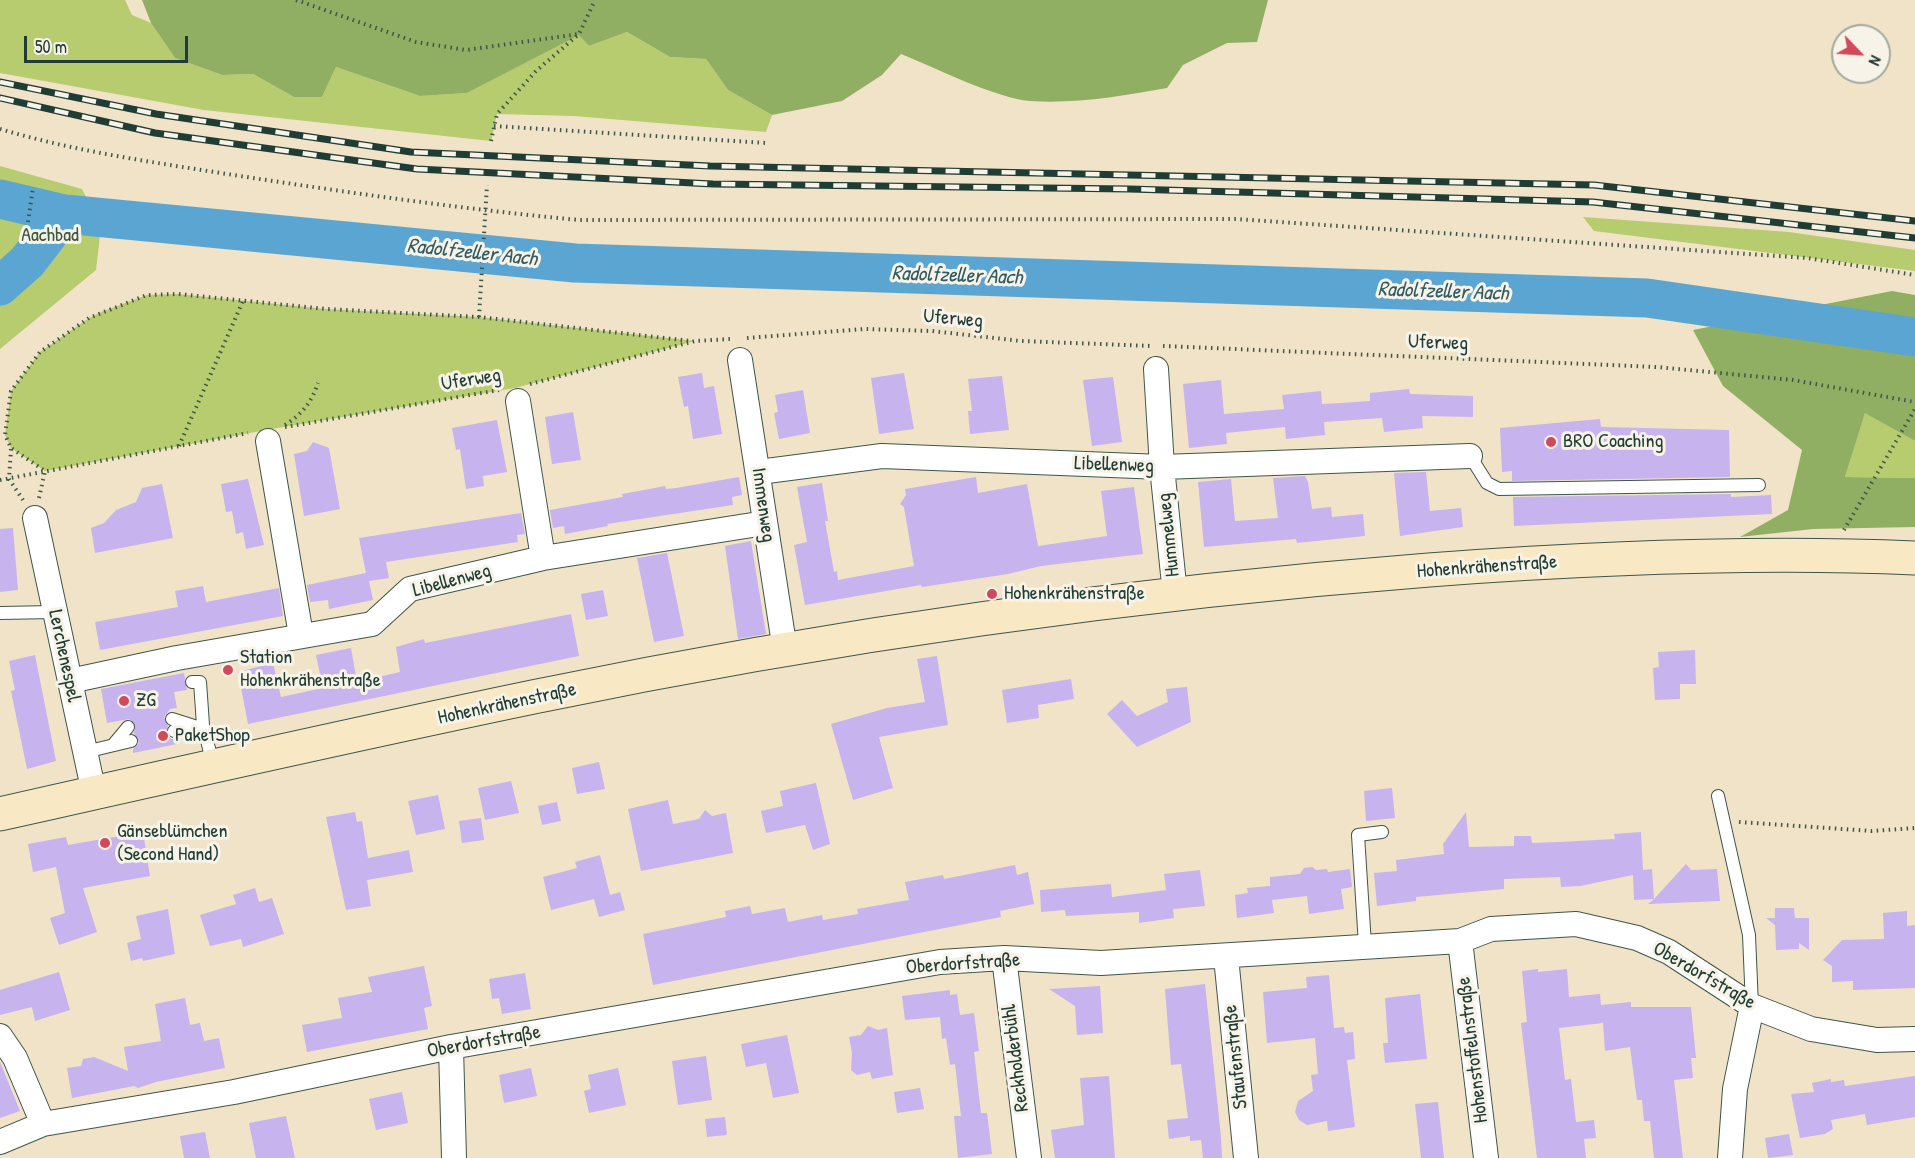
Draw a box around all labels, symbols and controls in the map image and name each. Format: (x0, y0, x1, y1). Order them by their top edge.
scale bar (27, 24, 190, 62)
north arrow (1831, 24, 1891, 84)
text: 50 m (35, 34, 67, 59)
text: N (1864, 52, 1887, 69)
park label: Aachbad (21, 224, 79, 248)
water label: Radolfzeller Aach (406, 234, 538, 272)
water label: Radolfzeller Aach (891, 261, 1023, 291)
water label: Radolfzeller Aach (1377, 277, 1509, 307)
street label: Uferweg (922, 304, 984, 334)
street label: Uferweg (1408, 330, 1468, 356)
street label: Uferweg (440, 363, 502, 397)
place label: BRO Coaching (1563, 430, 1663, 454)
marker: BRO Coaching (1544, 435, 1558, 449)
street label: Libellenweg (1074, 452, 1154, 478)
street label: Immenweg (746, 466, 780, 544)
street label: Hummelweg (1153, 492, 1185, 578)
street label: Hohenkrähenstraße (1416, 550, 1558, 584)
street label: Libellenweg (410, 559, 494, 603)
place label: Hohenkrähenstraße (1004, 582, 1145, 606)
marker: Hohenkrähenstraße (985, 587, 999, 601)
street label: Lerchenespel (43, 608, 85, 704)
place label: Station Hohenkrähenstraße (240, 646, 381, 693)
marker: Station Hohenkrähenstraße (221, 663, 235, 677)
street label: Hohenkrähenstraße (436, 678, 578, 730)
place label: ZG (136, 689, 156, 713)
marker: ZG (117, 694, 131, 708)
place label: PaketShop (175, 724, 250, 748)
marker: PaketShop (156, 729, 170, 743)
place label: Gänseblümchen (Second Hand) (117, 820, 227, 867)
marker: Gänseblümchen (Second Hand) (98, 836, 112, 850)
street label: Oberdorfstraße (1648, 937, 1760, 1015)
street label: Oberdorfstraße (905, 948, 1021, 980)
street label: Hohenstoffelnstraße (1452, 976, 1494, 1124)
street label: Reckholderbühl (997, 1003, 1035, 1113)
street label: Staufenstraße (1219, 1004, 1253, 1110)
street label: Oberdorfstraße (426, 1020, 542, 1064)

